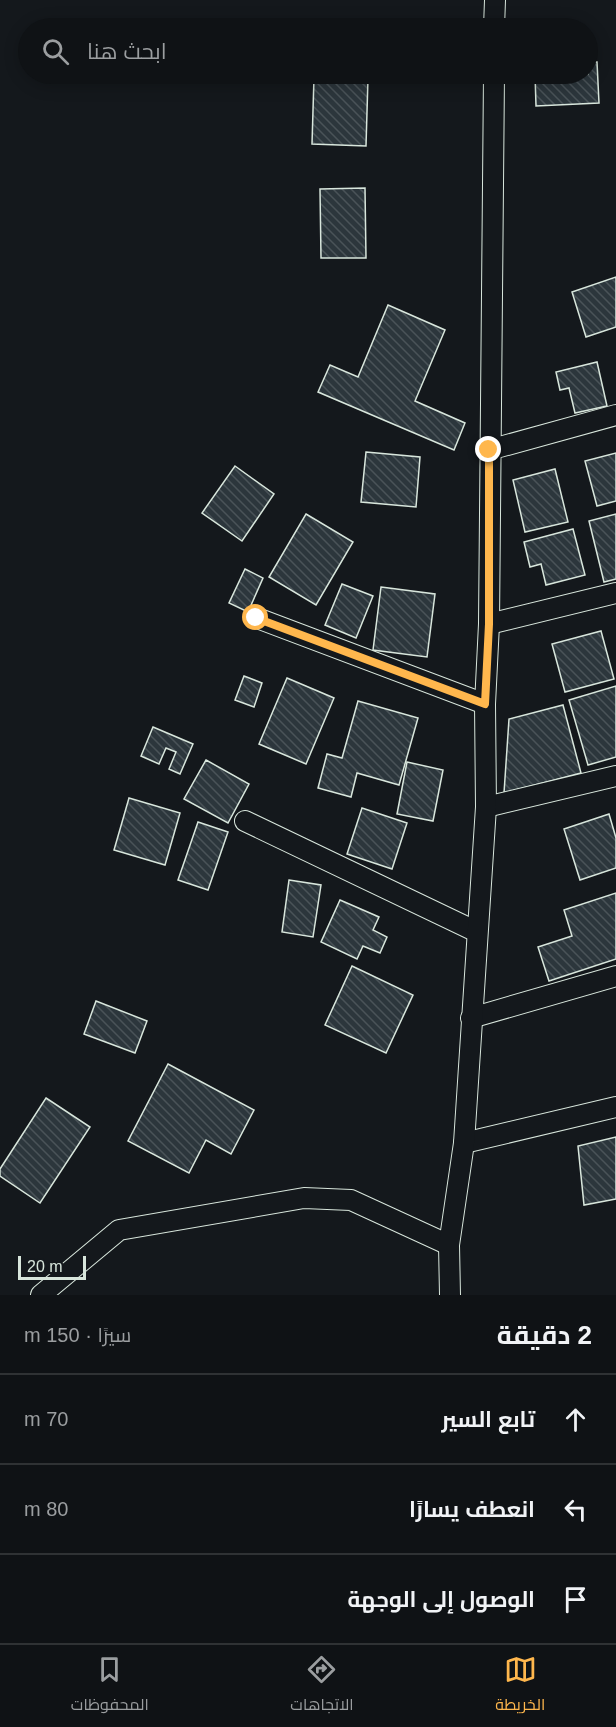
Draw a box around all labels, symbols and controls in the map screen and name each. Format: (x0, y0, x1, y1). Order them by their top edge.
search box (18, 18, 598, 84)
icon: search (39, 35, 72, 68)
text: ابحث هنا (87, 39, 167, 64)
route end (475, 436, 501, 462)
route start (242, 604, 268, 630)
scale bar (18, 1253, 86, 1280)
text: 20 m (27, 1258, 63, 1275)
text: 2 دقيقة (497, 1320, 592, 1350)
text: سيرًا · 150 m (24, 1324, 131, 1346)
icon: ahead (559, 1403, 592, 1436)
text: تابع السير (441, 1407, 535, 1432)
text: 70 m (24, 1408, 68, 1430)
icon: left (559, 1493, 592, 1526)
text: انعطف يسارًا (409, 1497, 535, 1522)
text: 80 m (24, 1498, 68, 1520)
icon: arrive (559, 1583, 592, 1616)
text: الوصول إلى الوجهة (348, 1587, 535, 1612)
tab: المحفوظات (71, 1653, 149, 1719)
tab: الاتجاهات (290, 1653, 354, 1719)
tab: الخريطة (495, 1653, 545, 1719)

